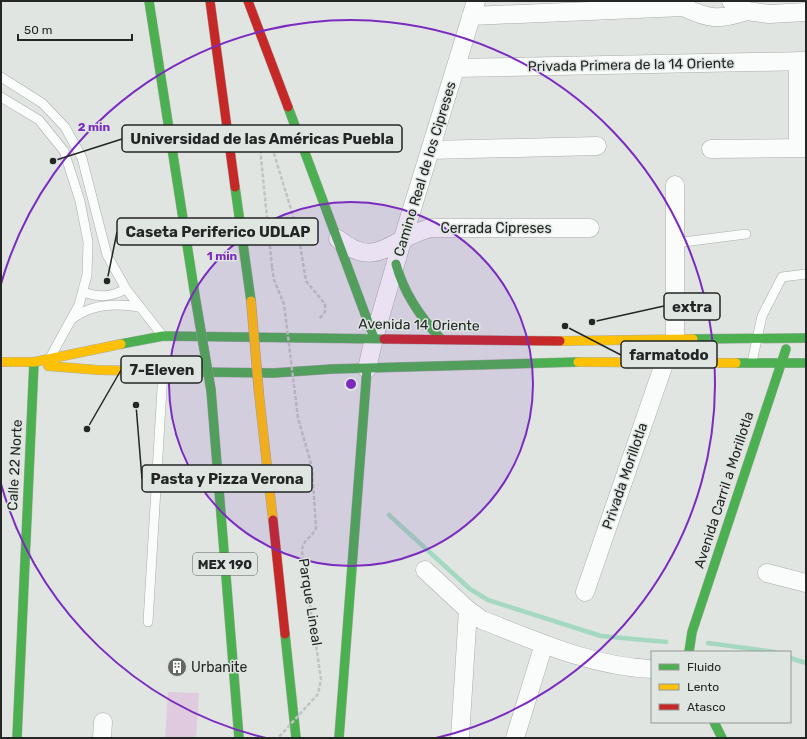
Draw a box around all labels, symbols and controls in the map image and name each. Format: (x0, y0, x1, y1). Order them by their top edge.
scale bar (18, 16, 132, 42)
text: 50 m (24, 23, 52, 37)
street label: Privada Primera de la 14 Oriente (528, 55, 735, 75)
street label: Camino Real de los Cipreses (390, 79, 460, 259)
text: 2 min (78, 120, 111, 134)
callout: Universidad de las Américas Puebla (122, 125, 402, 152)
text: Universidad de las Américas Puebla (130, 130, 394, 148)
callout: Caseta Periferico UDLAP (117, 218, 318, 245)
street label: Cerrada Cipreses (440, 220, 552, 237)
text: Caseta Periferico UDLAP (126, 223, 310, 241)
text: 1 min (207, 249, 238, 263)
callout: extra (664, 293, 720, 320)
text: extra (672, 298, 712, 316)
street label: Avenida 14 Oriente (358, 315, 480, 335)
callout: farmatodo (621, 341, 717, 368)
text: farmatodo (629, 346, 709, 364)
callout: 7-Eleven (121, 356, 202, 383)
text: 7-Eleven (130, 361, 194, 379)
centre of rings (344, 377, 358, 391)
street label: Avenida Carril a Morillotla (691, 409, 757, 571)
street label: Calle 22 Norte (4, 419, 26, 511)
street label: Privada Morillotla (599, 420, 651, 532)
callout: Pasta y Pizza Verona (142, 465, 312, 492)
text: Pasta y Pizza Verona (150, 470, 304, 488)
road number: MEX 190 (193, 553, 257, 575)
street label: Parque Lineal (295, 557, 325, 647)
legend (651, 651, 791, 723)
building icon: Urbanite (166, 656, 188, 678)
place label: Urbanite (191, 659, 248, 676)
text: Fluido (687, 660, 721, 674)
text: Lento (687, 680, 719, 694)
text: Atasco (687, 700, 726, 714)

